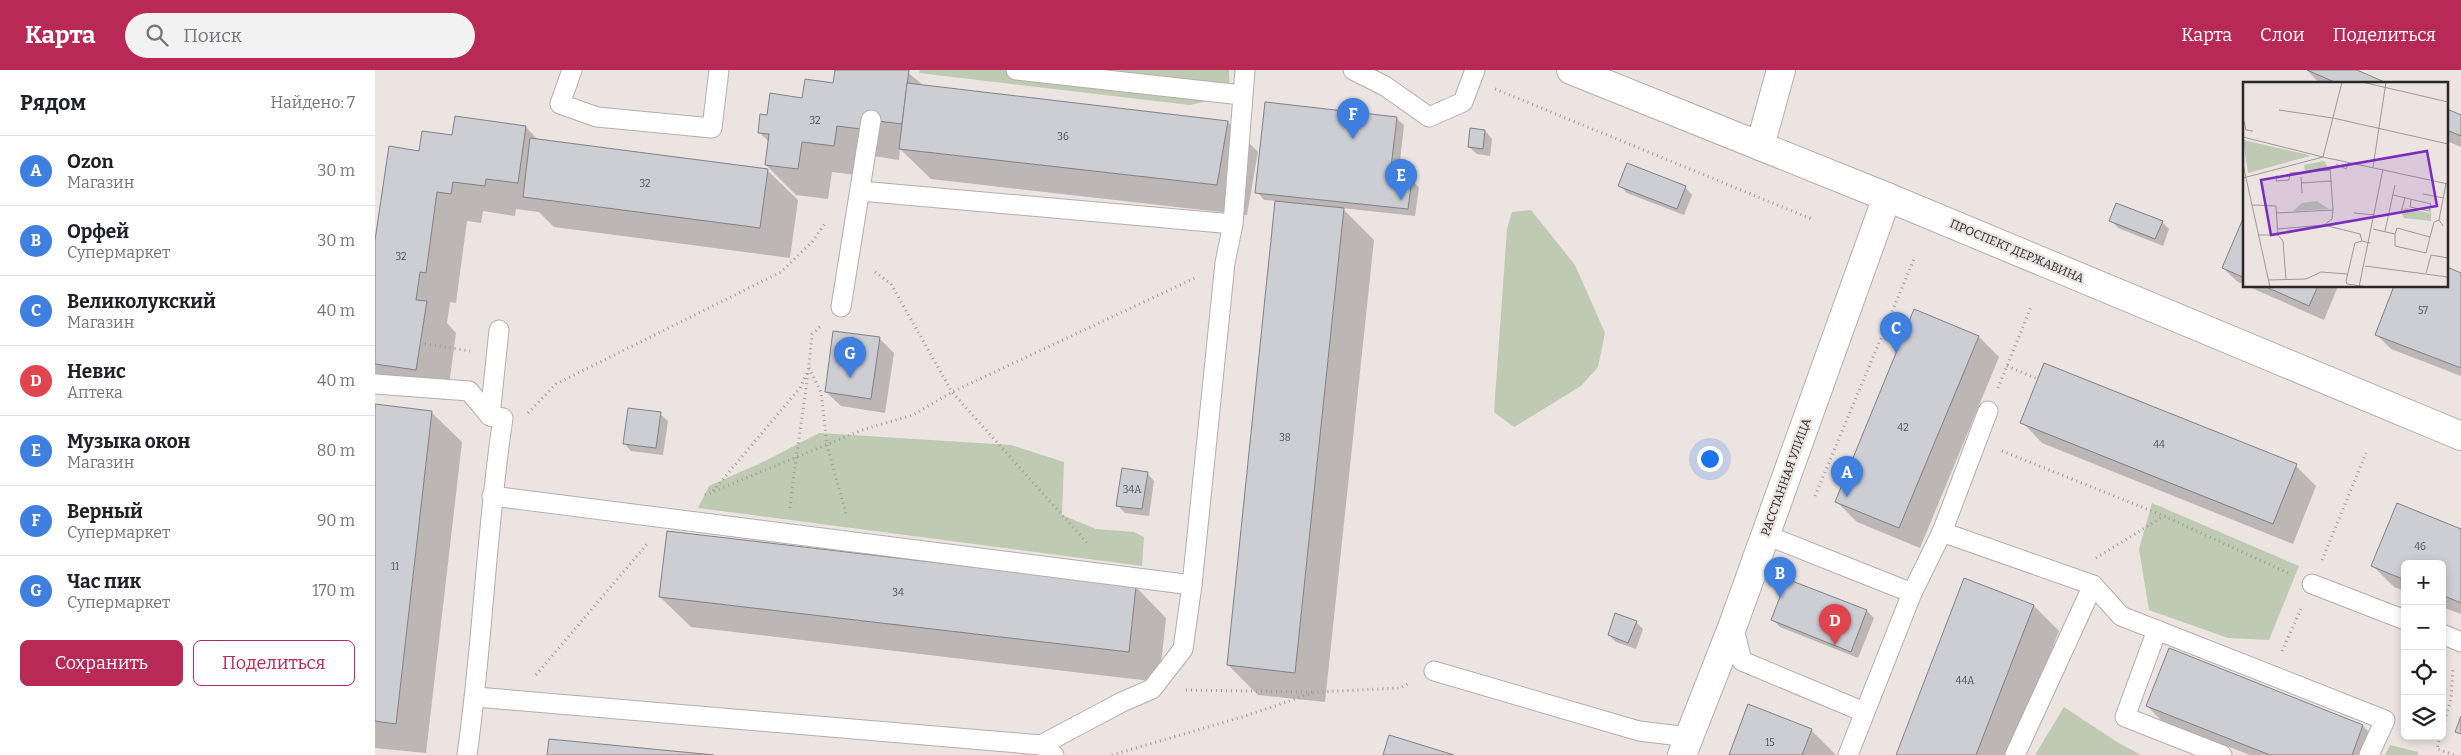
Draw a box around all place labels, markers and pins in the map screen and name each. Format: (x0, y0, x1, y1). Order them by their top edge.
pin: F (1337, 98, 1369, 139)
pin: E (1385, 159, 1417, 200)
pin: C (1880, 312, 1912, 353)
pin: G (834, 337, 866, 378)
pin: A (1831, 456, 1863, 497)
pin: B (1764, 557, 1796, 598)
pin: D (1819, 604, 1851, 645)

